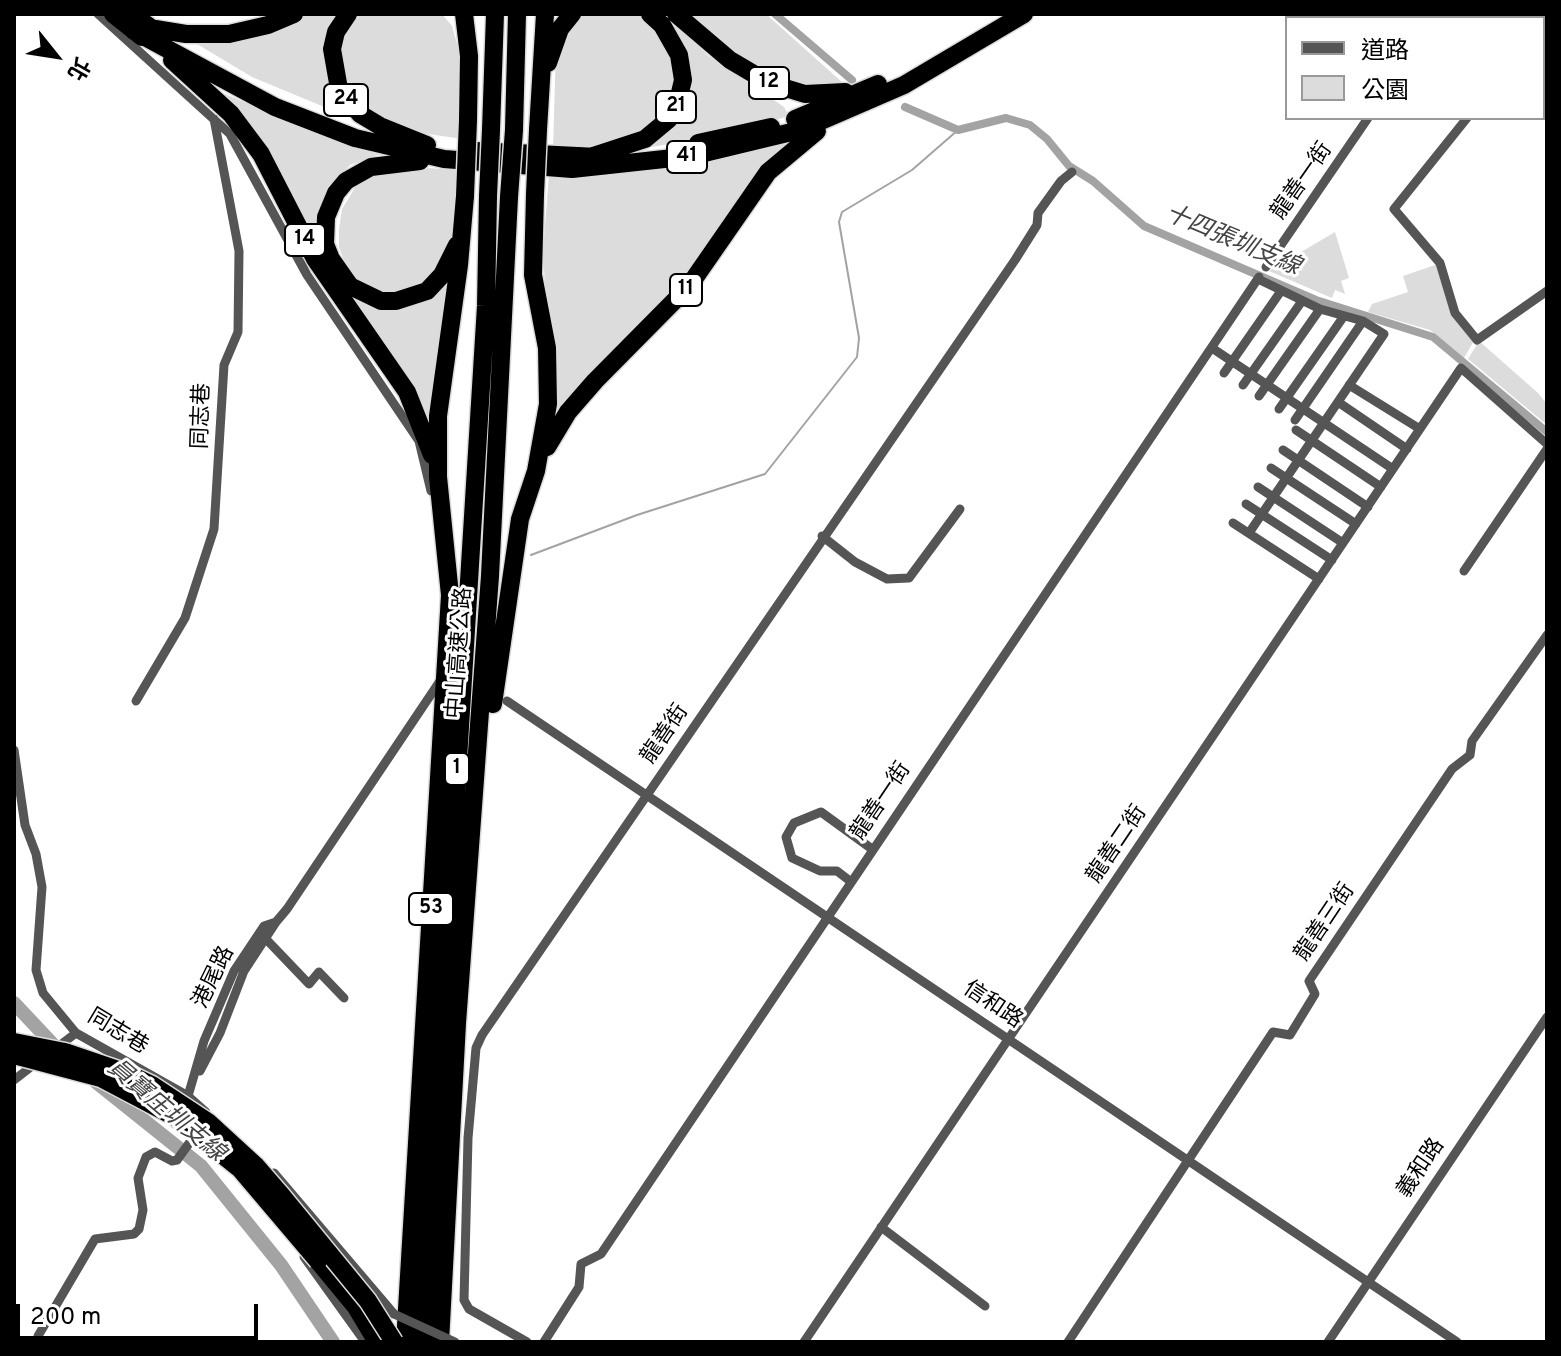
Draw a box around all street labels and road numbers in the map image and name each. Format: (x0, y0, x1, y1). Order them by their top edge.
road number: 12 (749, 67, 789, 99)
road number: 24 (324, 84, 368, 116)
road number: 21 (656, 91, 696, 123)
street label: 龍善一街 (1267, 138, 1339, 226)
road number: 41 (667, 141, 707, 173)
road number: 14 (285, 224, 325, 256)
road number: 11 (670, 274, 702, 306)
street label: 同志巷 (189, 383, 217, 449)
street label: 中山高速公路 (443, 586, 479, 720)
street label: 龍善街 (637, 700, 695, 770)
road number: 1 (445, 753, 469, 785)
street label: 龍善一街 (846, 758, 918, 846)
street label: 龍善二街 (1082, 801, 1154, 889)
street label: 龍善三街 (1290, 879, 1362, 967)
road number: 53 (409, 893, 453, 925)
street label: 港尾路 (189, 943, 241, 1013)
street label: 信和路 (957, 977, 1027, 1035)
street label: 同志巷 (82, 1005, 152, 1061)
street label: 義和路 (1393, 1134, 1451, 1204)

